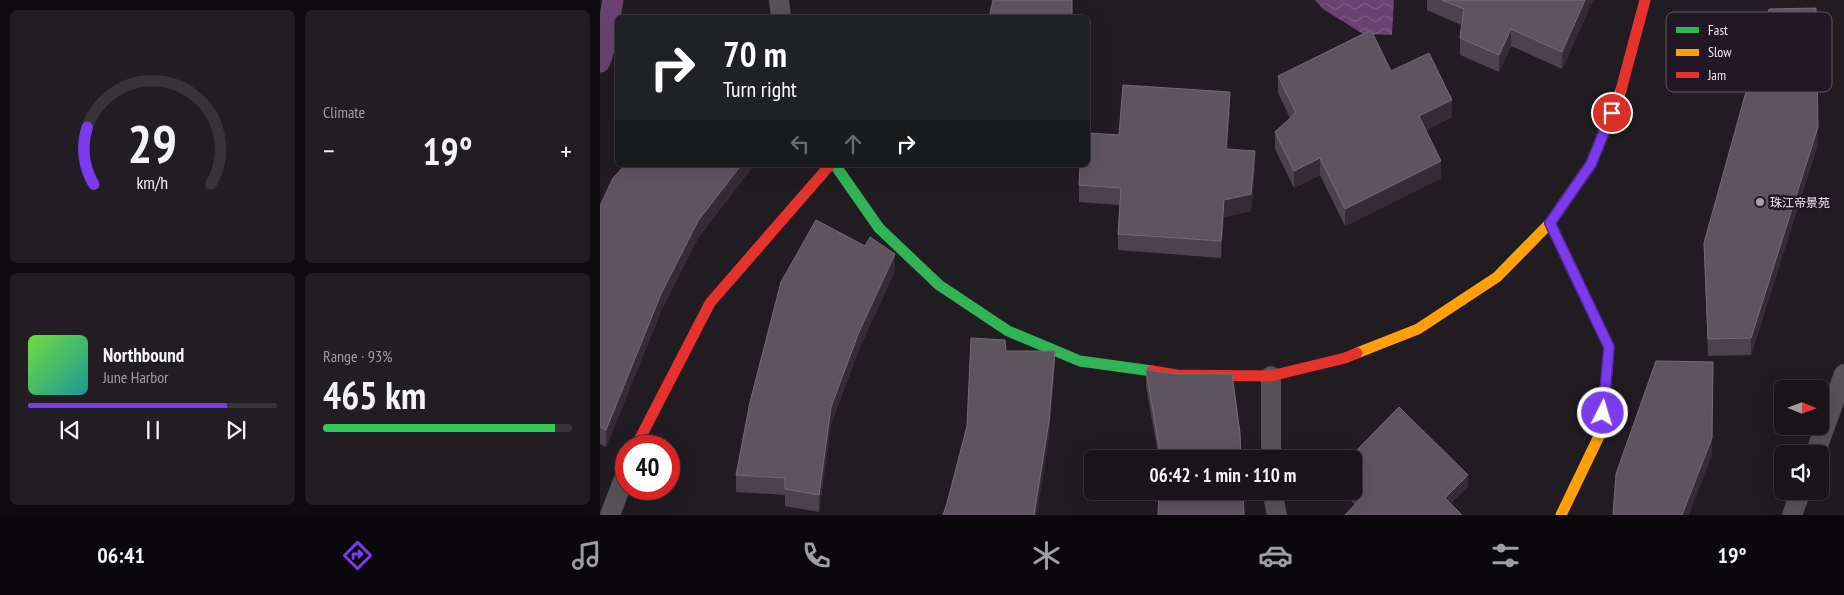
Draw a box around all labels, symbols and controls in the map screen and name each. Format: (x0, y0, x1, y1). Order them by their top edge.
legend (1666, 12, 1832, 92)
text: Fast (1708, 21, 1728, 39)
text: 70 m (723, 31, 787, 77)
icon: right (640, 35, 705, 100)
text: Slow (1708, 43, 1732, 61)
text: Jam (1707, 66, 1726, 84)
text: Turn right (723, 75, 797, 103)
pin (1591, 92, 1633, 134)
icon: arrive (1598, 99, 1626, 127)
text: Climate (323, 102, 365, 122)
text: 29 (128, 110, 177, 177)
text: 19° (422, 126, 473, 175)
icon: left (786, 130, 814, 158)
icon: ahead (839, 130, 867, 158)
icon: right (892, 130, 920, 158)
text: − (323, 132, 335, 169)
text: + (560, 132, 572, 169)
text: km/h (137, 171, 168, 194)
place label: 珠江帝景苑 (1770, 195, 1830, 210)
marker: 珠江帝景苑 (1754, 196, 1766, 208)
text: Northbound (103, 343, 184, 367)
text: Range · 93% (323, 346, 392, 366)
text: June Harbor (103, 367, 168, 387)
text: 465 km (323, 370, 426, 419)
north arrow (1774, 380, 1829, 435)
map controls (1774, 380, 1829, 500)
position arrow (1576, 386, 1628, 438)
icon: previous (56, 416, 84, 444)
icon: pause (139, 416, 167, 444)
icon: next (222, 416, 250, 444)
speed limit sign: 40 (615, 435, 680, 500)
button: sound (1774, 445, 1829, 500)
text: 06:42 · 1 min · 110 m (1150, 463, 1296, 487)
icon: directions (340, 538, 375, 573)
icon: music (569, 538, 604, 573)
icon: phone (799, 538, 834, 573)
icon: climate (1029, 538, 1064, 573)
icon: car (1258, 538, 1293, 573)
icon: filters (1488, 538, 1523, 573)
text: 06:41 (97, 541, 145, 569)
text: 19° (1718, 541, 1747, 569)

